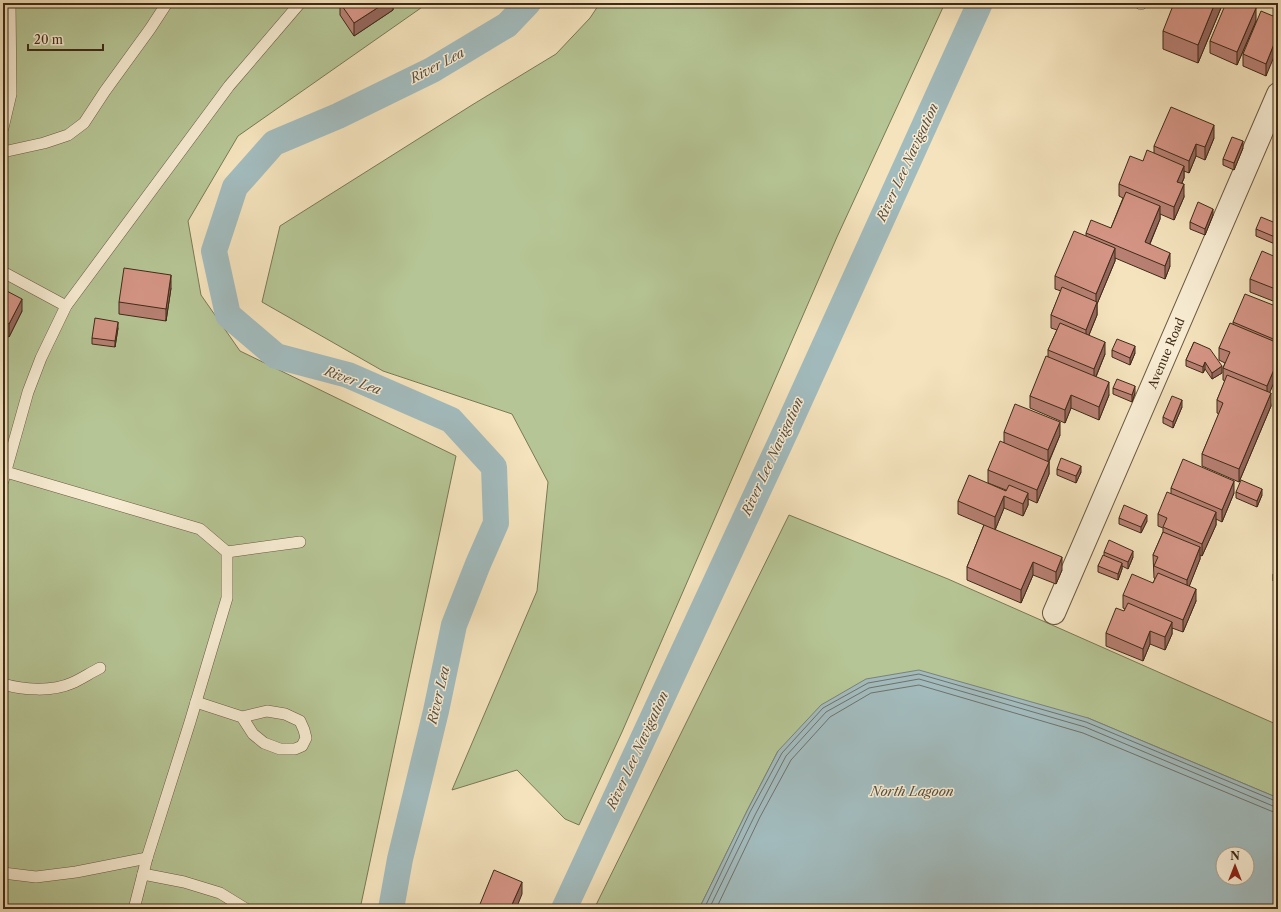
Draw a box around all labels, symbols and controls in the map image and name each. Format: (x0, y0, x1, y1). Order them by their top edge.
scale bar (28, 26, 103, 52)
text: 20 m (34, 32, 63, 47)
water label: River Lea (406, 44, 467, 86)
water label: River Lee Navigation (872, 100, 941, 224)
street label: Avenue Road (1144, 315, 1188, 392)
water label: River Lea (322, 362, 384, 398)
water label: River Lee Navigation (737, 394, 806, 518)
water label: River Lea (423, 664, 452, 726)
water label: River Lee Navigation (602, 688, 671, 812)
water label: North Lagoon (869, 783, 954, 799)
north arrow (1215, 846, 1255, 886)
text: N (1230, 849, 1240, 863)

